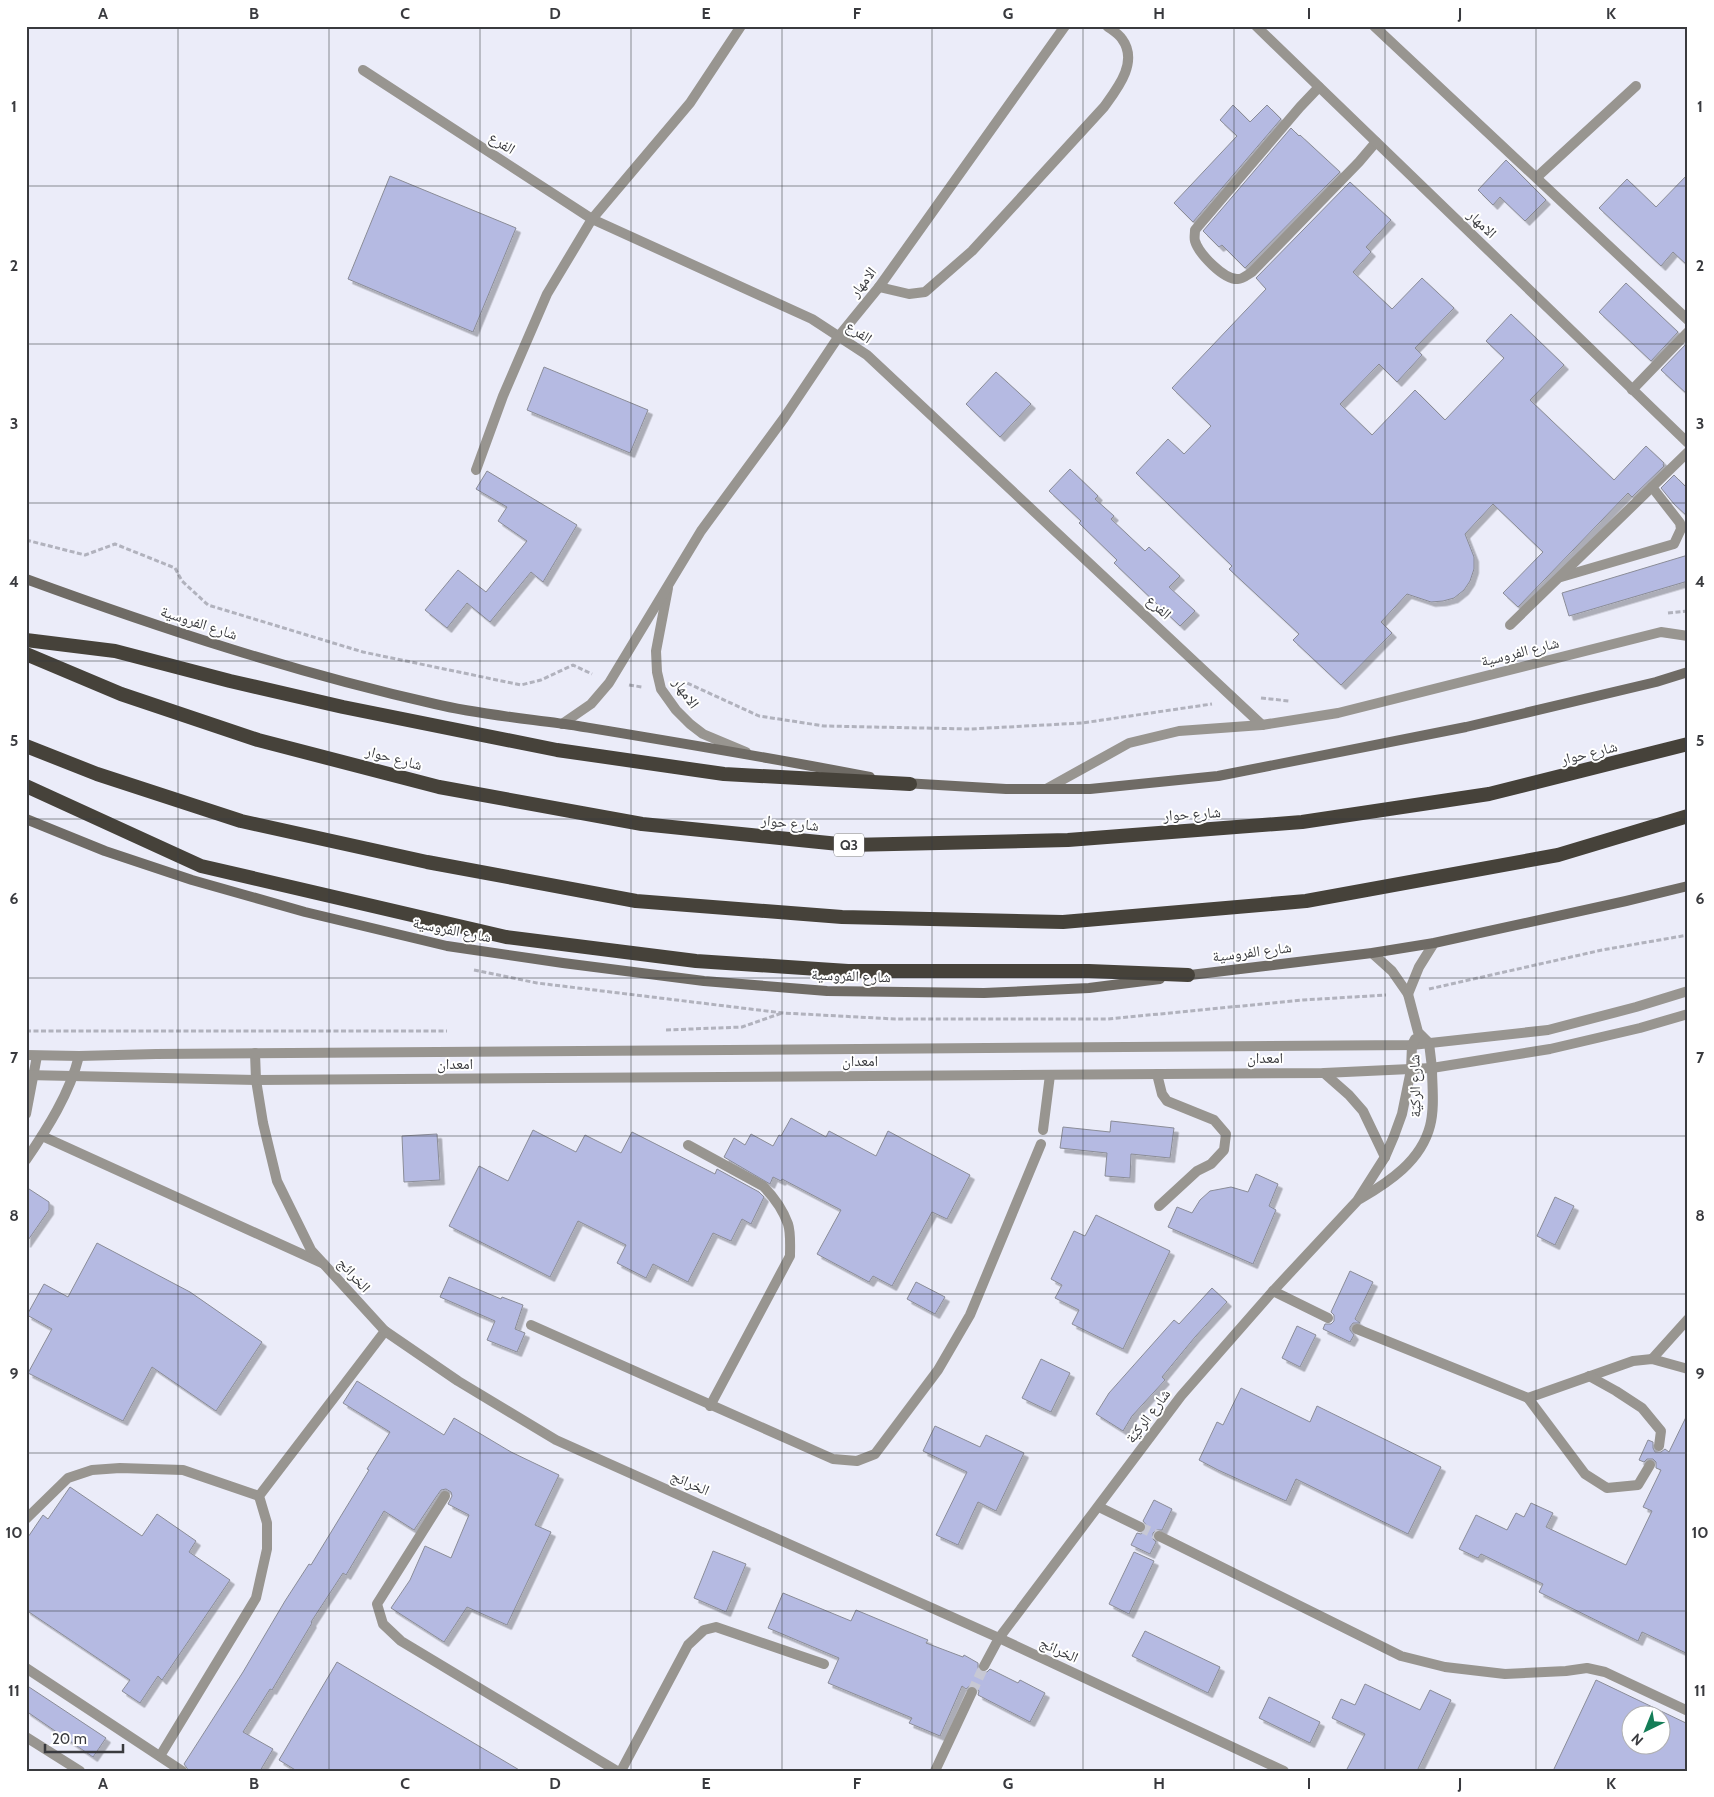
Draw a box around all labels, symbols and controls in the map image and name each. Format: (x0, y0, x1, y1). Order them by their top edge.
text: A (98, 4, 108, 23)
text: B (249, 4, 259, 23)
text: C (400, 4, 410, 23)
text: D (549, 4, 561, 23)
text: E (701, 4, 711, 23)
text: F (853, 4, 862, 23)
text: G (1003, 4, 1013, 23)
text: H (1153, 4, 1165, 23)
text: I (1307, 4, 1311, 23)
text: J (1457, 4, 1462, 23)
text: K (1606, 4, 1616, 23)
text: 1 (11, 97, 17, 116)
text: 1 (1697, 97, 1703, 116)
street label: الفرع (485, 128, 519, 159)
street label: الامهار (1463, 205, 1500, 242)
text: 2 (10, 256, 18, 275)
text: 2 (1696, 256, 1704, 275)
street label: الامهار (845, 263, 880, 302)
street label: الفرع (842, 317, 876, 348)
text: 3 (10, 414, 18, 433)
text: 3 (1696, 414, 1704, 433)
text: 4 (9, 572, 19, 591)
text: 4 (1695, 572, 1705, 591)
street label: الفرع (1142, 591, 1175, 624)
street label: شارع الفروسية (158, 602, 240, 645)
street label: شارع الفروسية (1479, 634, 1561, 671)
street label: الامهار (668, 673, 703, 712)
text: 5 (10, 731, 18, 750)
text: 5 (1696, 731, 1704, 750)
street label: شارع حوار (1558, 737, 1620, 770)
street label: شارع حوار (363, 742, 424, 775)
street label: شارع حوار (1162, 803, 1222, 826)
street label: شارع حوار (759, 811, 820, 836)
road number: Q3 (834, 834, 864, 856)
text: 6 (10, 889, 19, 908)
text: 6 (1696, 889, 1705, 908)
street label: شارع الفروسية (411, 914, 493, 947)
street label: شارع الفروسية (1211, 938, 1293, 967)
street label: شارع الفروسية (811, 966, 891, 987)
text: 7 (10, 1048, 19, 1067)
text: 7 (1696, 1048, 1705, 1067)
street label: امعدان (1247, 1049, 1283, 1068)
street label: امعدان (842, 1052, 878, 1071)
street label: شارع الركيّة (1405, 1054, 1426, 1118)
street label: امعدان (437, 1055, 473, 1074)
text: 8 (9, 1206, 19, 1225)
text: 8 (1695, 1206, 1705, 1225)
street label: الخرائج (333, 1254, 374, 1297)
text: 9 (10, 1364, 19, 1383)
text: 9 (1696, 1364, 1705, 1383)
street label: شارع الركيّة (1122, 1385, 1175, 1447)
street label: الخرائج (667, 1467, 712, 1500)
text: 10 (5, 1523, 23, 1542)
text: 10 (1691, 1523, 1709, 1542)
street label: الخرائج (1036, 1633, 1081, 1668)
text: 11 (8, 1681, 20, 1700)
text: 11 (1694, 1681, 1706, 1700)
north arrow (1622, 1704, 1672, 1754)
scale bar (45, 1722, 122, 1754)
text: 20 m (52, 1730, 87, 1748)
text: N (1627, 1730, 1647, 1749)
text: A (98, 1774, 108, 1793)
text: B (249, 1774, 259, 1793)
text: C (400, 1774, 410, 1793)
text: D (549, 1774, 561, 1793)
text: E (701, 1774, 711, 1793)
text: F (853, 1774, 862, 1793)
text: G (1003, 1774, 1013, 1793)
text: H (1153, 1774, 1165, 1793)
text: I (1307, 1774, 1311, 1793)
text: J (1457, 1774, 1462, 1793)
text: K (1606, 1774, 1616, 1793)

